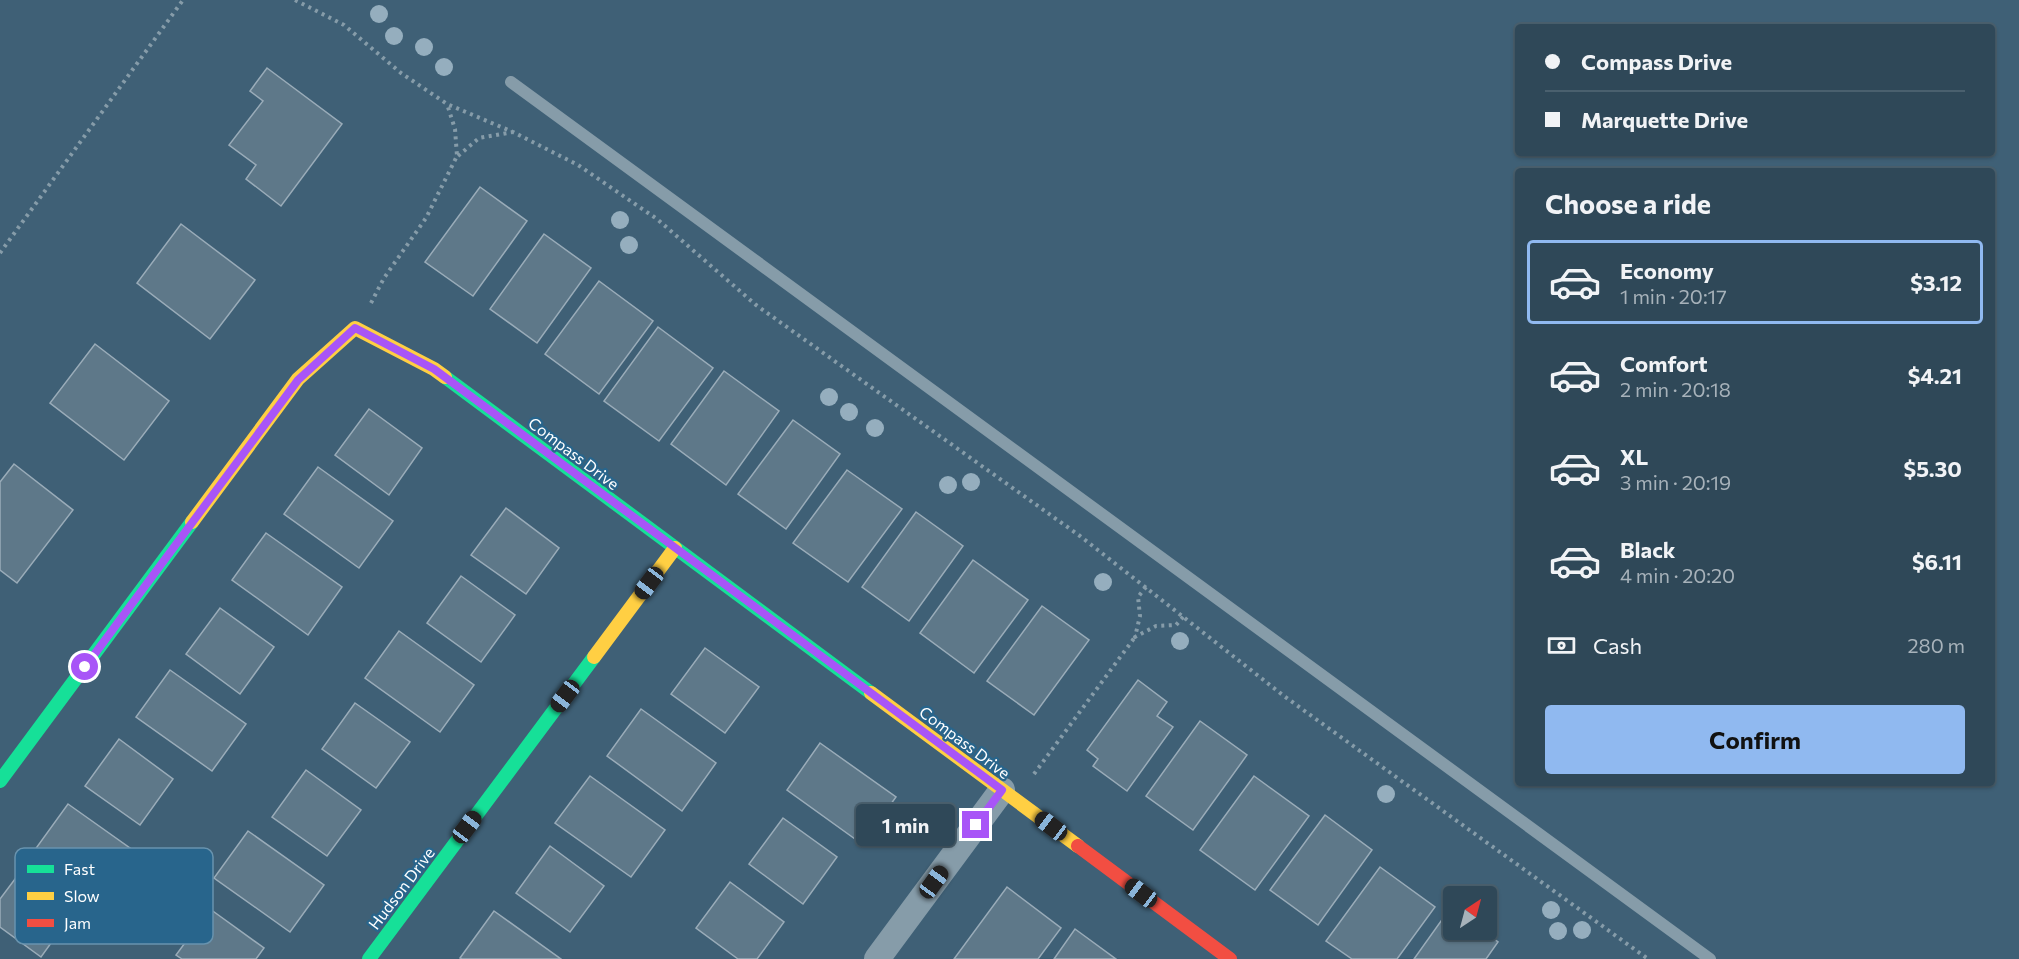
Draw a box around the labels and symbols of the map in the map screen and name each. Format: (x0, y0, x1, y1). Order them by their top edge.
street label: Compass Drive (525, 413, 623, 493)
car (631, 563, 667, 603)
route start (71, 653, 98, 680)
car (547, 676, 583, 716)
street label: Compass Drive (916, 702, 1014, 782)
callout: 1 min (856, 804, 955, 846)
car (449, 807, 485, 847)
car (1031, 808, 1071, 844)
route end (962, 811, 989, 838)
street label: Hudson Drive (364, 843, 438, 933)
legend (15, 848, 213, 944)
text: Fast (64, 859, 95, 878)
car (916, 862, 952, 902)
car (1121, 875, 1161, 911)
text: Slow (64, 886, 100, 905)
north arrow (1443, 886, 1497, 940)
text: Jam (64, 913, 91, 932)

